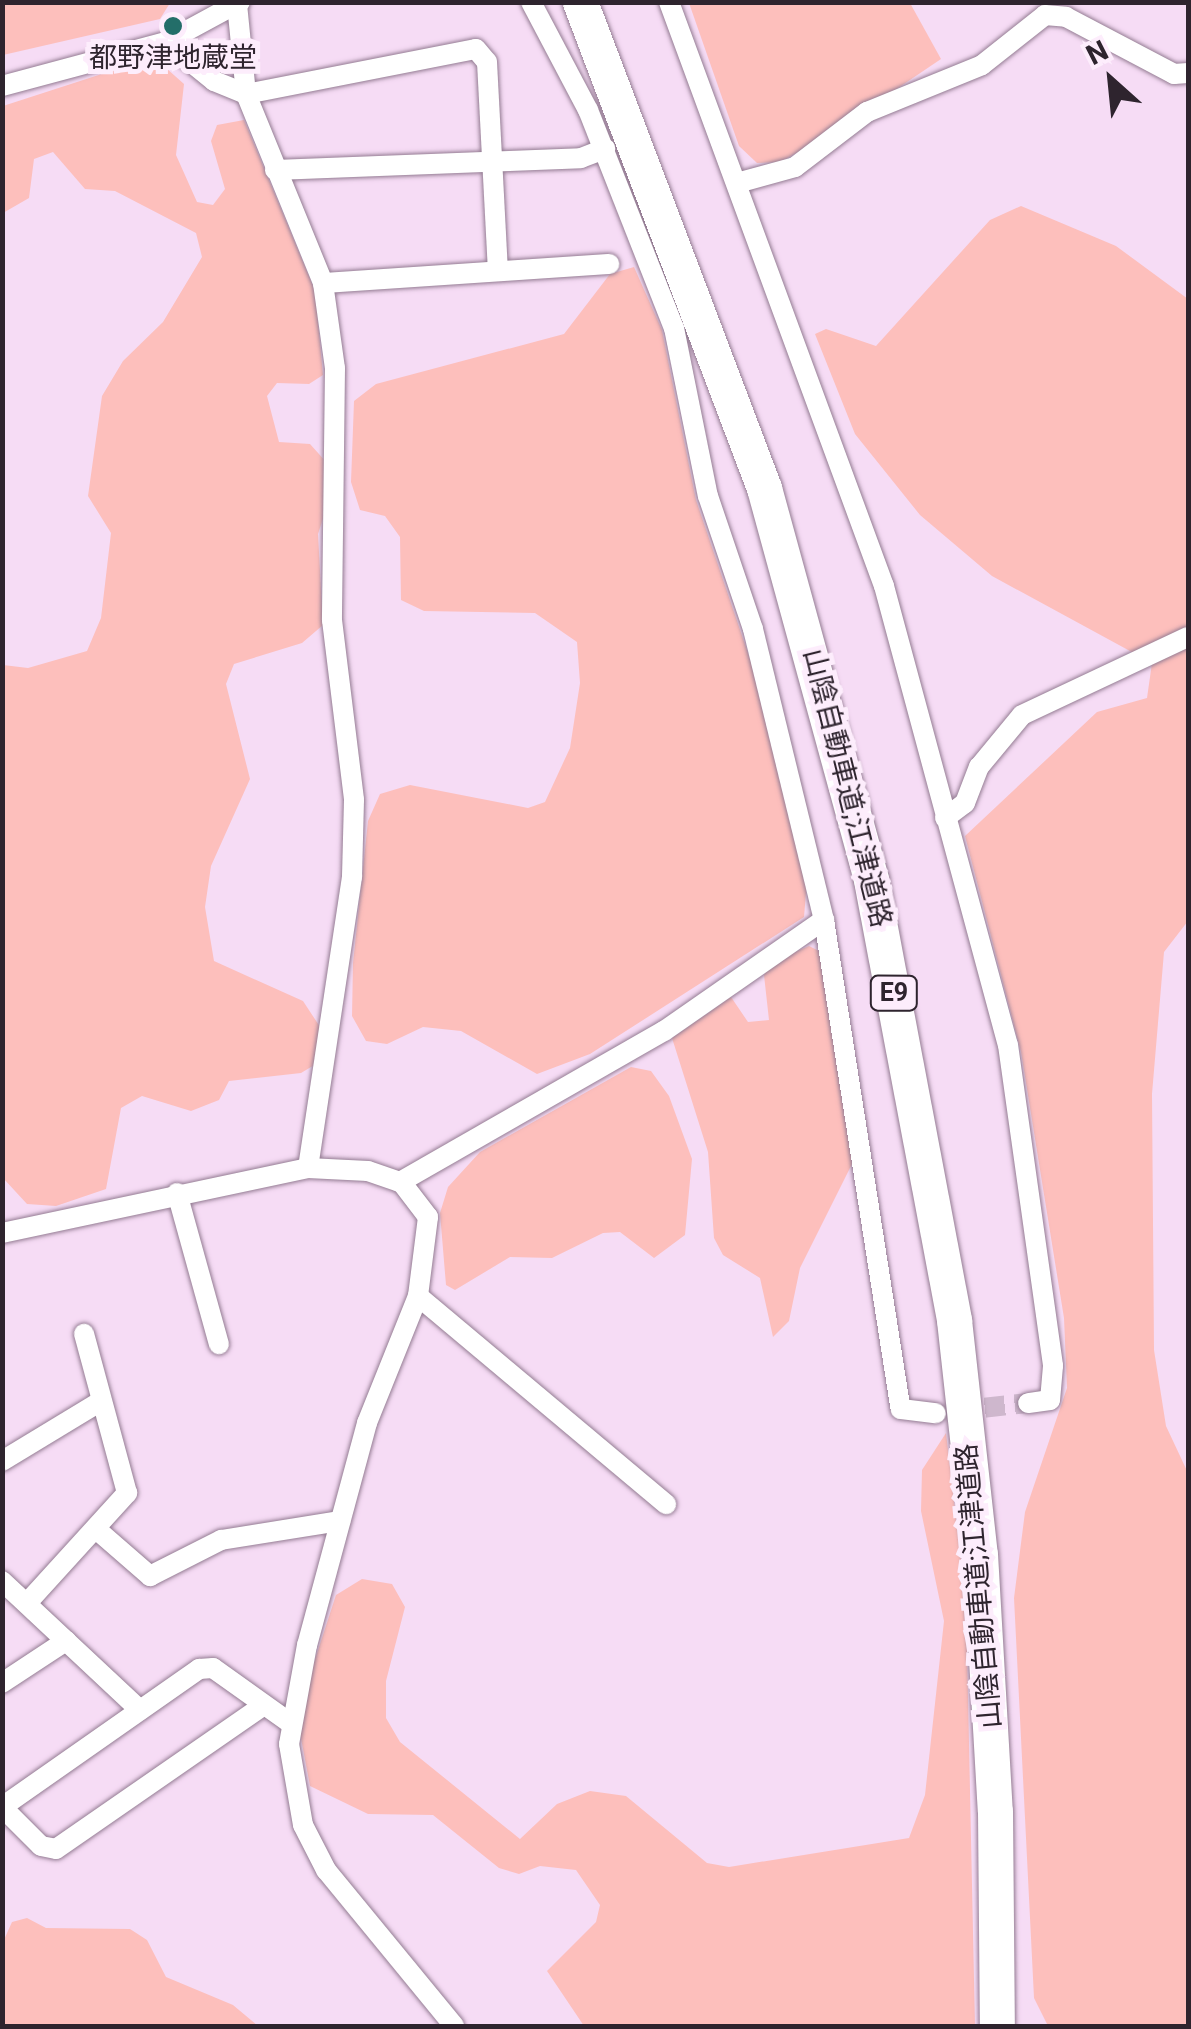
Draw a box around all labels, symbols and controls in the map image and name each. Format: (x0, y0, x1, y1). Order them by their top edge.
marker: 都野津地蔵堂 (162, 15, 184, 37)
north arrow (1061, 30, 1161, 130)
text: N (1081, 34, 1113, 72)
place label: 都野津地蔵堂 (89, 41, 257, 75)
street label: 山陰自動車道;江津道路 (796, 645, 898, 931)
road number: E9 (869, 973, 919, 1013)
street label: 山陰自動車道;江津道路 (950, 1442, 1008, 1730)

